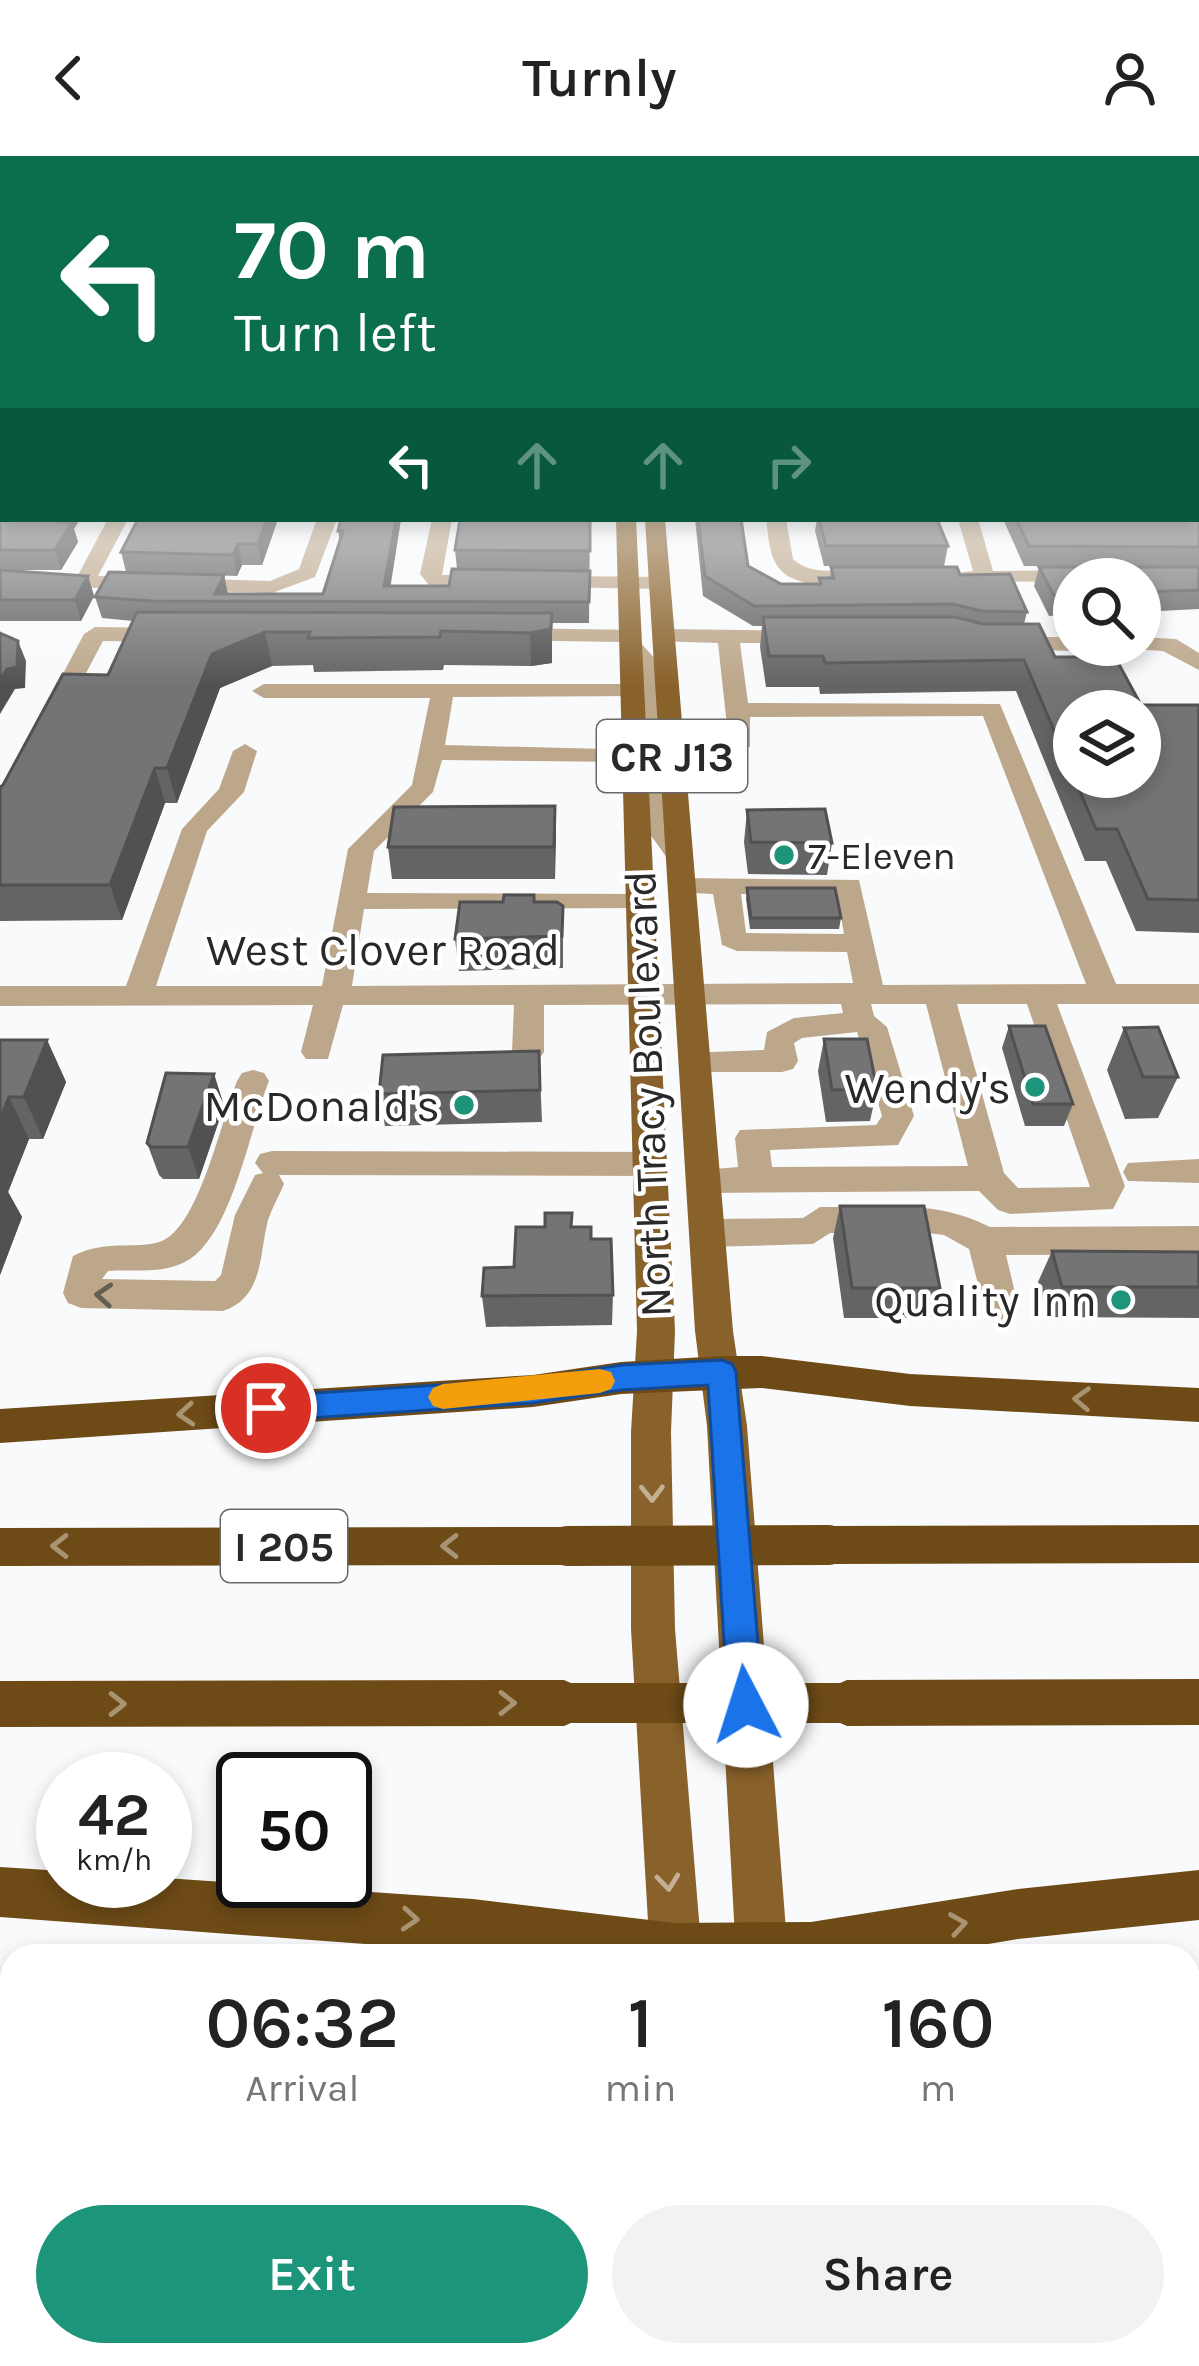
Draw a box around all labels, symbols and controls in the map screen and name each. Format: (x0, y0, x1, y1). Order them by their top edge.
icon: back (36, 45, 102, 111)
icon: person (1097, 45, 1163, 111)
text: Turnly (522, 46, 677, 110)
text: 70 m (234, 201, 430, 299)
icon: left (36, 204, 192, 360)
text: Turn left (234, 301, 437, 365)
icon: left (378, 432, 444, 498)
icon: ahead (504, 432, 570, 498)
icon: ahead (630, 432, 696, 498)
icon: right (756, 432, 822, 498)
map controls (1053, 558, 1161, 798)
button: search (1053, 558, 1161, 666)
button: layers (1053, 690, 1161, 798)
road number: CR J13 (597, 720, 747, 792)
place label: 7-Eleven (808, 833, 956, 879)
marker: 7-Eleven (771, 842, 797, 868)
street label: North Tracy Boulevard (614, 869, 683, 1318)
street label: West Clover Road (206, 924, 560, 976)
place label: Wendy's (845, 1062, 1011, 1115)
marker: Wendy's (1022, 1074, 1048, 1100)
place label: McDonald's (203, 1080, 440, 1132)
marker: McDonald's (451, 1092, 477, 1118)
place label: Quality Inn (874, 1275, 1097, 1328)
one-way arrow (94, 1282, 113, 1308)
marker: Quality Inn (1108, 1287, 1134, 1313)
pin (215, 1357, 317, 1459)
icon: arrive (233, 1375, 299, 1441)
one-way arrow (1072, 1386, 1091, 1412)
one-way arrow (176, 1400, 195, 1426)
one-way arrow (639, 1484, 665, 1503)
road number: I 205 (221, 1510, 347, 1582)
one-way arrow (50, 1533, 68, 1559)
one-way arrow (440, 1533, 458, 1559)
position arrow (683, 1642, 809, 1768)
one-way arrow (499, 1690, 517, 1716)
one-way arrow (109, 1691, 127, 1717)
speed limit sign: 50 (216, 1752, 372, 1908)
text: 42 (78, 1780, 150, 1850)
text: km/h (76, 1842, 152, 1878)
one-way arrow (655, 1872, 681, 1892)
one-way arrow (401, 1906, 420, 1932)
one-way arrow (948, 1912, 968, 1937)
text: 06:32 (205, 1981, 399, 2065)
text: 1 (628, 1981, 653, 2065)
text: 160 (882, 1981, 995, 2065)
text: Arrival (245, 2065, 359, 2111)
text: min (605, 2065, 676, 2111)
text: m (920, 2065, 956, 2111)
button: Exit (36, 2205, 588, 2343)
button: Share (612, 2205, 1164, 2343)

